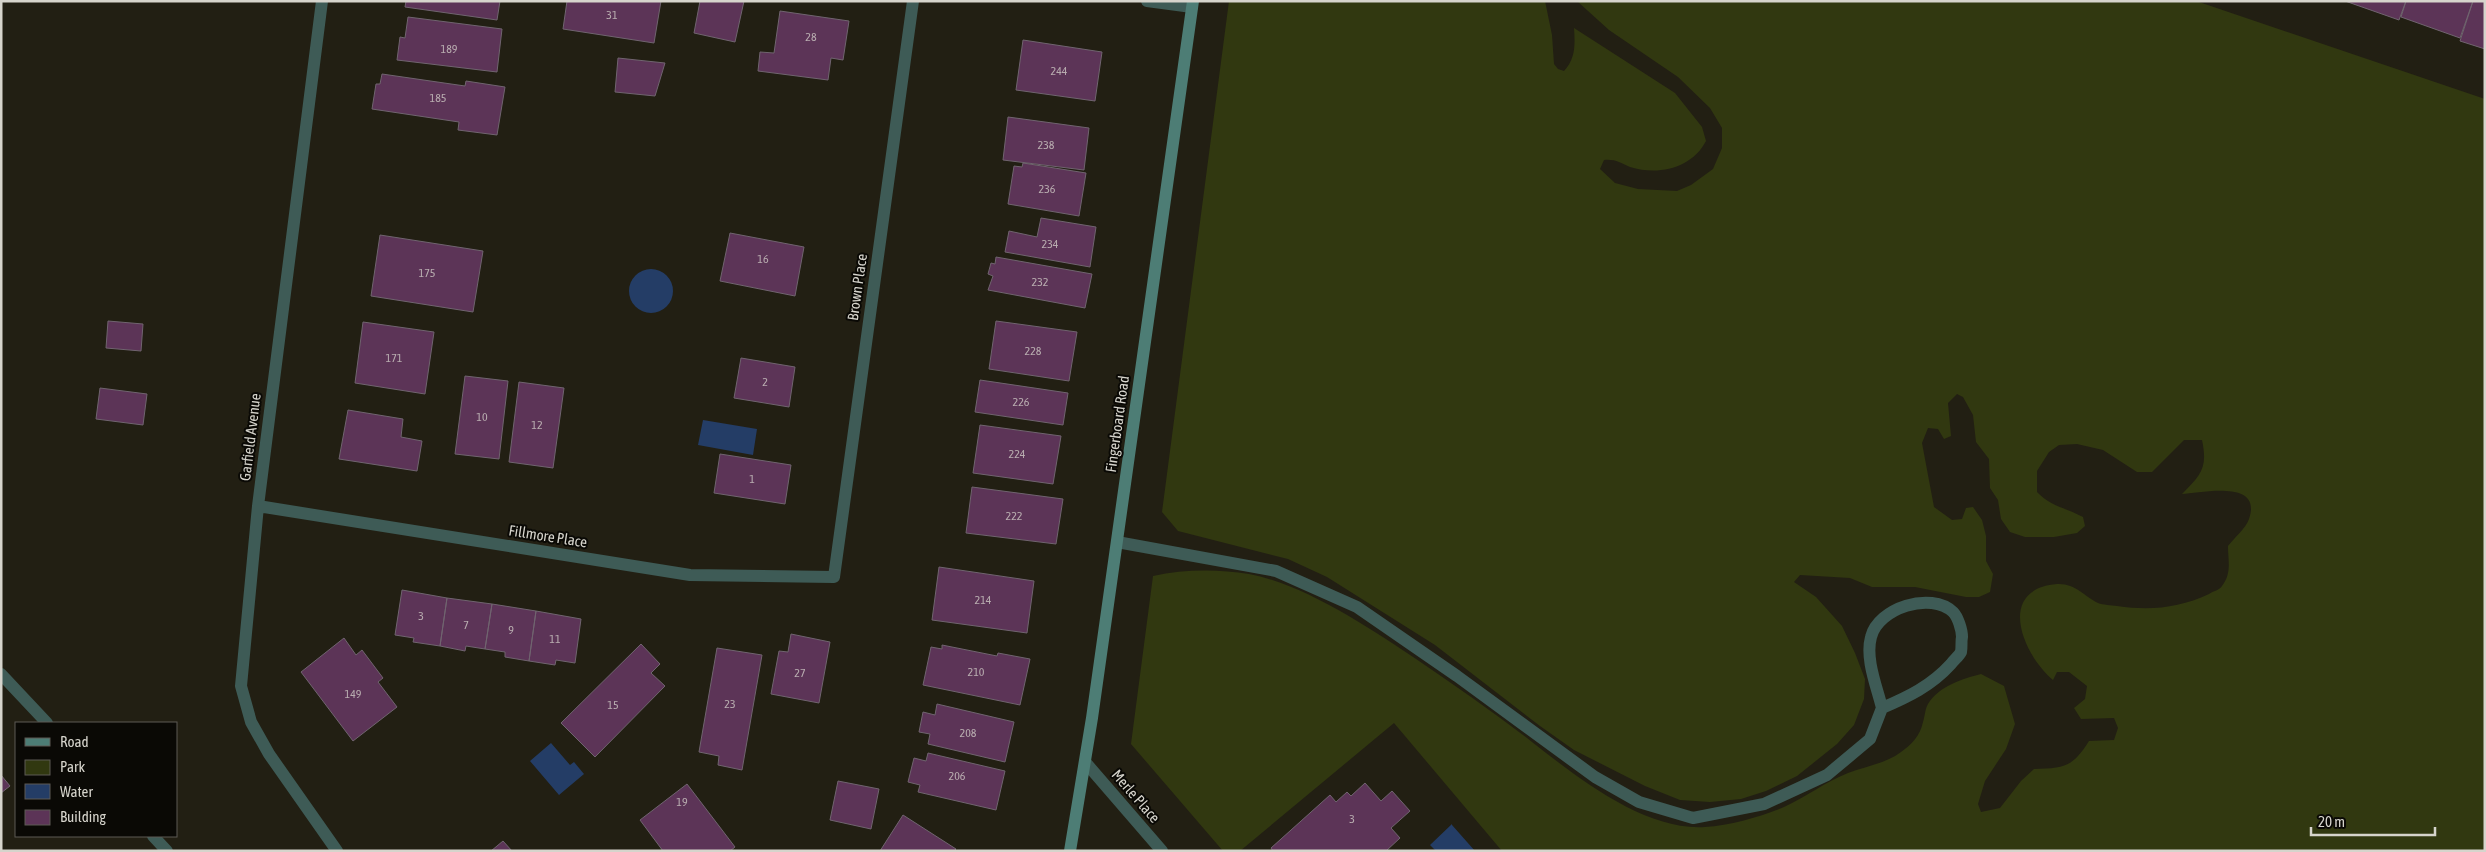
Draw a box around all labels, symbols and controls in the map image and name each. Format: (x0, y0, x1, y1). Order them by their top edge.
house number: 31 (606, 8, 618, 22)
house number: 28 (805, 30, 817, 44)
house number: 189 (441, 42, 458, 56)
house number: 244 (1051, 64, 1068, 78)
house number: 185 (430, 91, 446, 105)
house number: 238 (1038, 138, 1055, 152)
house number: 236 (1039, 182, 1056, 196)
house number: 234 (1042, 237, 1059, 251)
house number: 16 (757, 252, 769, 266)
street label: Brown Place (844, 252, 870, 322)
house number: 175 (419, 266, 435, 280)
house number: 232 (1032, 275, 1048, 289)
house number: 228 (1025, 344, 1042, 358)
house number: 171 (386, 351, 403, 365)
house number: 2 (762, 375, 768, 389)
street label: Fingerboard Road (1102, 375, 1132, 473)
street label: Garfield Avenue (236, 392, 264, 482)
house number: 226 (1013, 395, 1030, 409)
house number: 10 (476, 410, 488, 424)
house number: 12 (531, 418, 543, 432)
house number: 224 (1009, 447, 1026, 461)
house number: 1 (749, 472, 755, 486)
house number: 222 (1006, 509, 1022, 523)
street label: Fillmore Place (508, 521, 589, 551)
house number: 214 (975, 593, 992, 607)
house number: 3 (418, 609, 424, 623)
house number: 7 (463, 618, 469, 632)
house number: 9 (508, 623, 514, 637)
house number: 11 (549, 632, 561, 646)
house number: 210 (968, 665, 985, 679)
house number: 27 (794, 666, 806, 680)
house number: 149 (345, 687, 362, 701)
house number: 23 (724, 697, 736, 711)
house number: 15 (607, 698, 619, 712)
legend (15, 722, 178, 837)
house number: 208 (960, 726, 977, 740)
text: Road (60, 733, 89, 750)
text: Park (60, 758, 85, 775)
street label: Merle Place (1108, 766, 1164, 826)
house number: 206 (949, 769, 966, 783)
text: Water (60, 783, 93, 800)
house number: 19 (676, 795, 688, 809)
scale bar (2311, 804, 2435, 836)
text: Building (60, 808, 106, 825)
house number: 3 (1349, 812, 1355, 826)
text: 20 m (2318, 813, 2345, 830)

